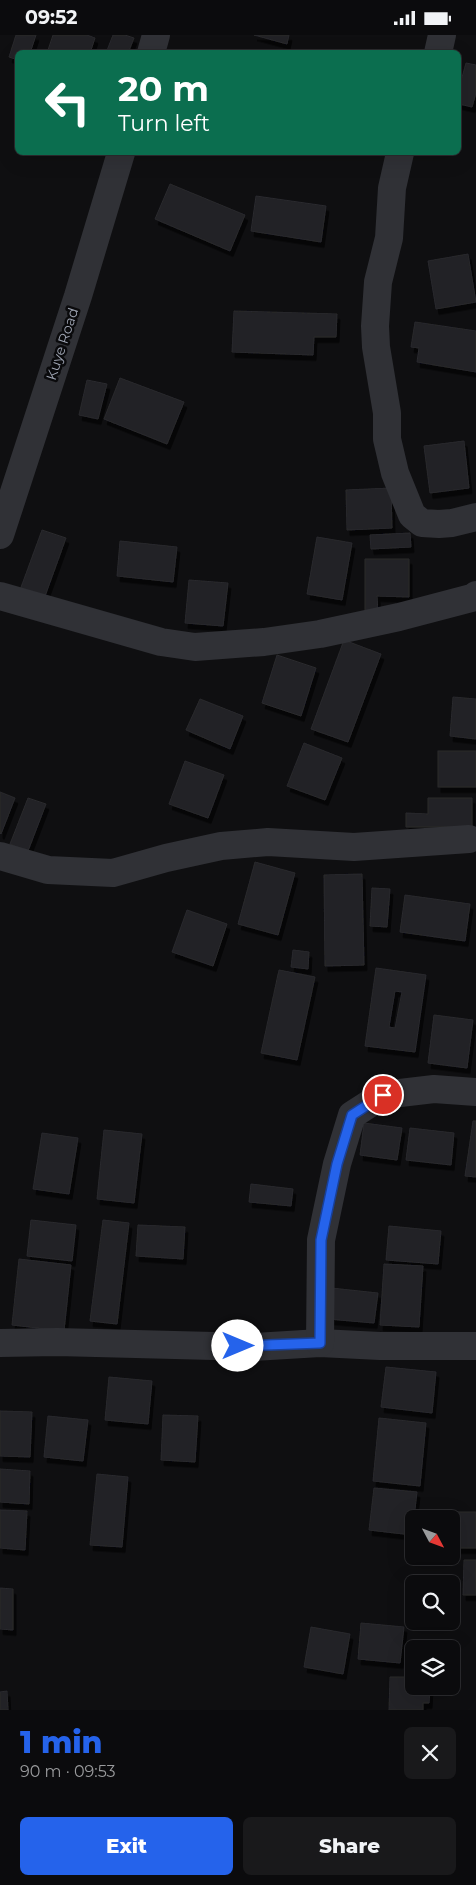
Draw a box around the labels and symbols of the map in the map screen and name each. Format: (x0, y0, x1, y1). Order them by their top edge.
street label: Kuye Road (42, 305, 82, 383)
pin (362, 1074, 404, 1116)
position arrow (211, 1319, 263, 1371)
north arrow (405, 1510, 460, 1565)

